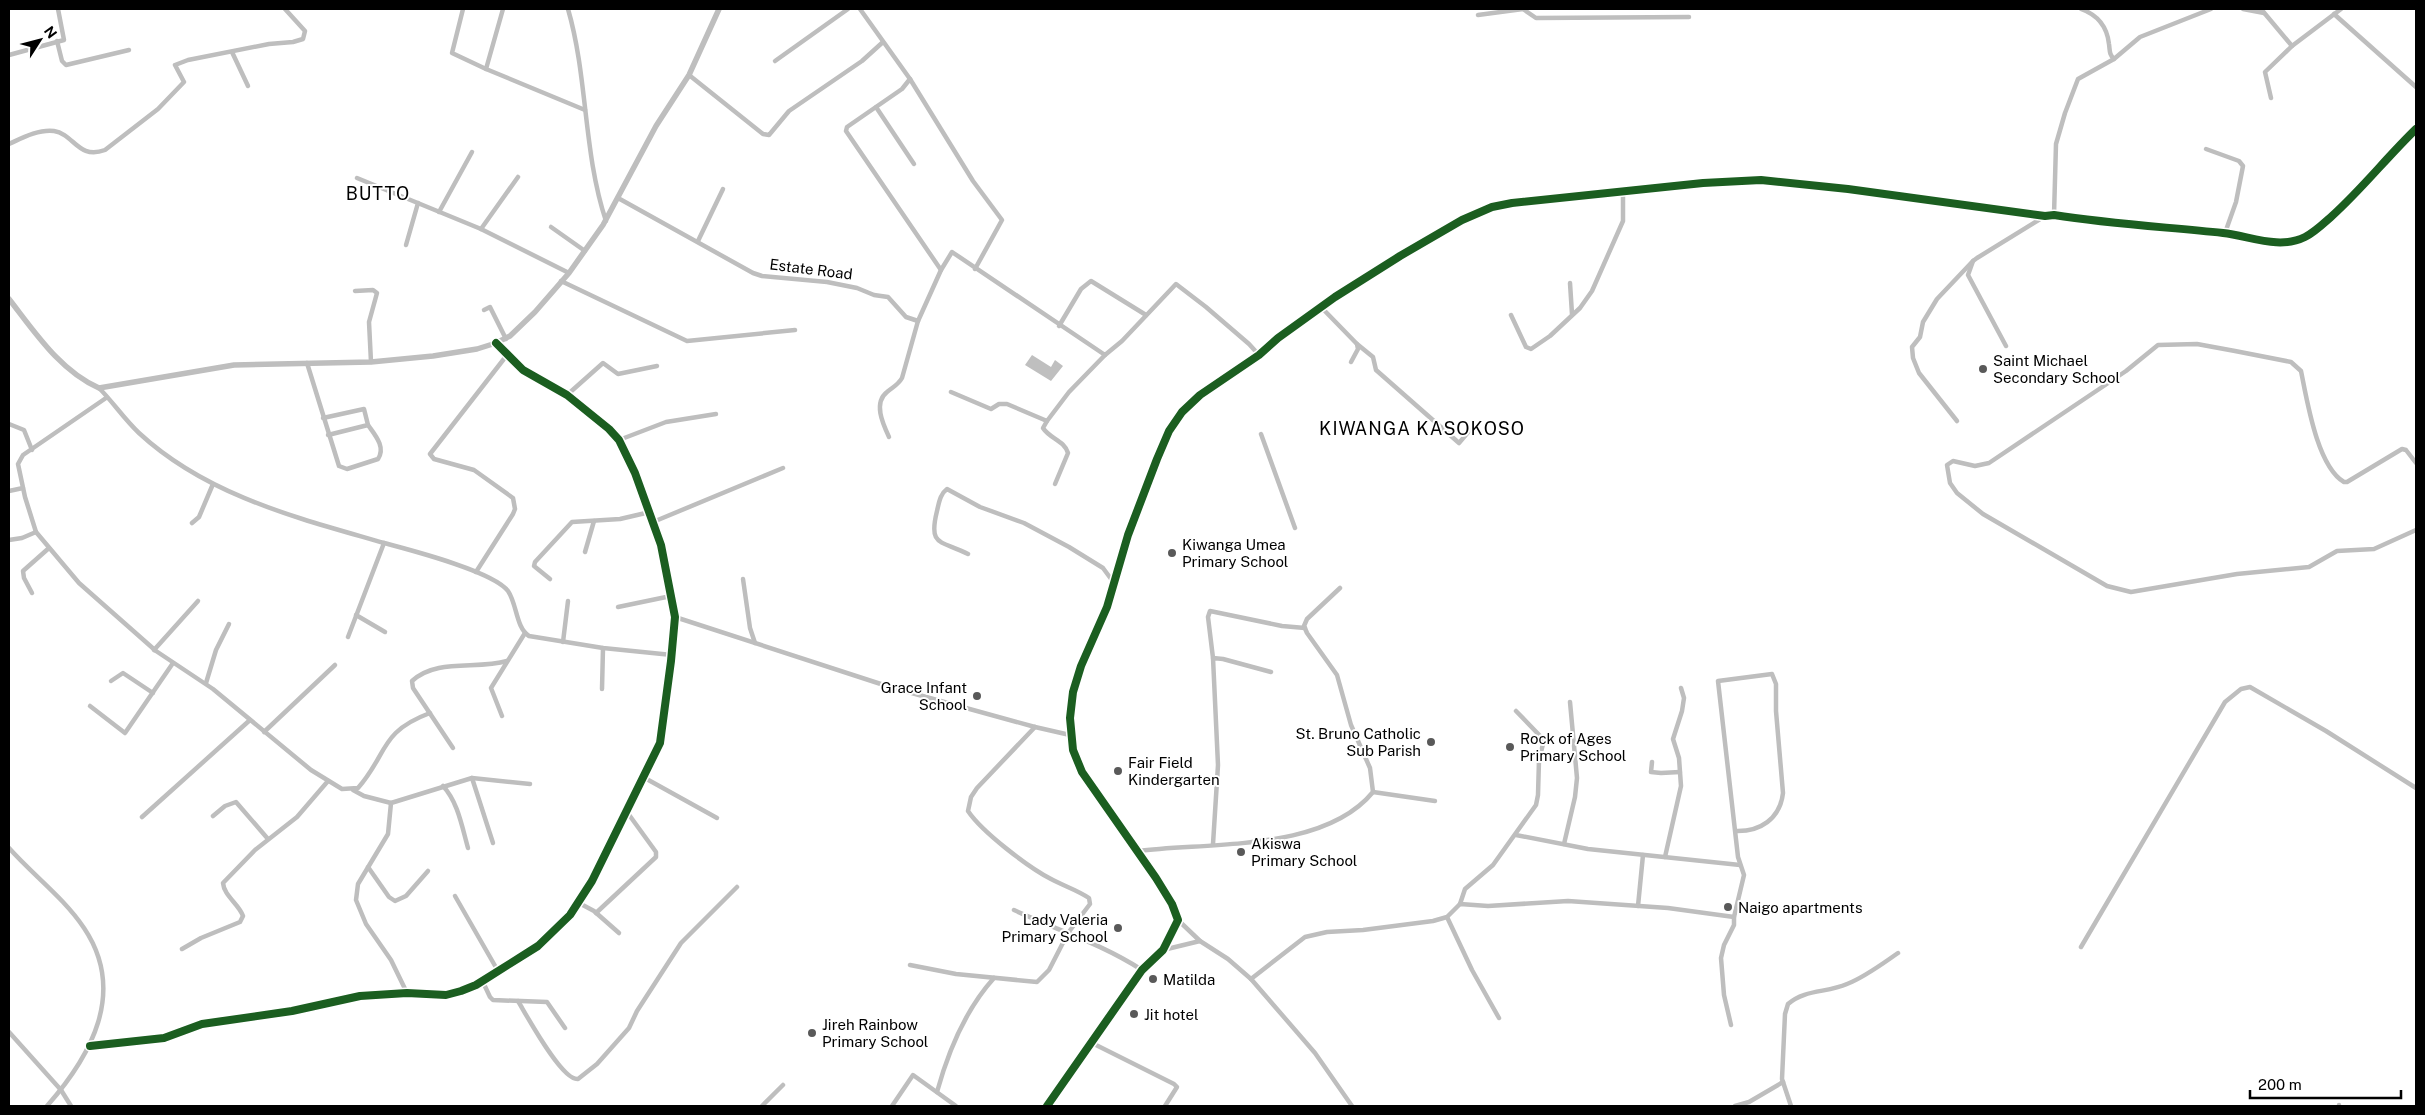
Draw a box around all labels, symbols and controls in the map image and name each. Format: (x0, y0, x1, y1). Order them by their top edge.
north arrow (15, 15, 65, 65)
text: N (41, 23, 60, 41)
district label: BUTTO (346, 183, 410, 204)
street label: Estate Road (769, 255, 853, 283)
place label: Saint Michael Secondary School (1993, 352, 2120, 386)
marker: Saint Michael Secondary School (1977, 363, 1989, 375)
district label: KIWANGA KASOKOSO (1319, 418, 1525, 439)
place label: Kiwanga Umea Primary School (1182, 536, 1288, 570)
marker: Kiwanga Umea Primary School (1166, 547, 1178, 559)
place label: Grace Infant School (881, 679, 967, 713)
marker: Grace Infant School (971, 690, 983, 702)
place label: St. Bruno Catholic Sub Parish (1296, 725, 1421, 759)
place label: Rock of Ages Primary School (1520, 730, 1626, 764)
marker: St. Bruno Catholic Sub Parish (1425, 736, 1437, 748)
marker: Rock of Ages Primary School (1504, 741, 1516, 753)
place label: Fair Field Kindergarten (1128, 754, 1220, 788)
marker: Fair Field Kindergarten (1112, 765, 1124, 777)
place label: Akiswa Primary School (1251, 835, 1357, 869)
marker: Akiswa Primary School (1235, 846, 1247, 858)
place label: Naigo apartments (1738, 899, 1862, 916)
marker: Naigo apartments (1722, 901, 1734, 913)
place label: Lady Valeria Primary School (1002, 911, 1108, 945)
marker: Lady Valeria Primary School (1112, 922, 1124, 934)
place label: Matilda (1163, 971, 1215, 988)
marker: Matilda (1147, 973, 1159, 985)
place label: Jit hotel (1144, 1006, 1198, 1023)
marker: Jit hotel (1128, 1008, 1140, 1020)
place label: Jireh Rainbow Primary School (822, 1016, 928, 1050)
marker: Jireh Rainbow Primary School (806, 1027, 818, 1039)
scale bar (2250, 1068, 2401, 1100)
text: 200 m (2258, 1076, 2302, 1093)

